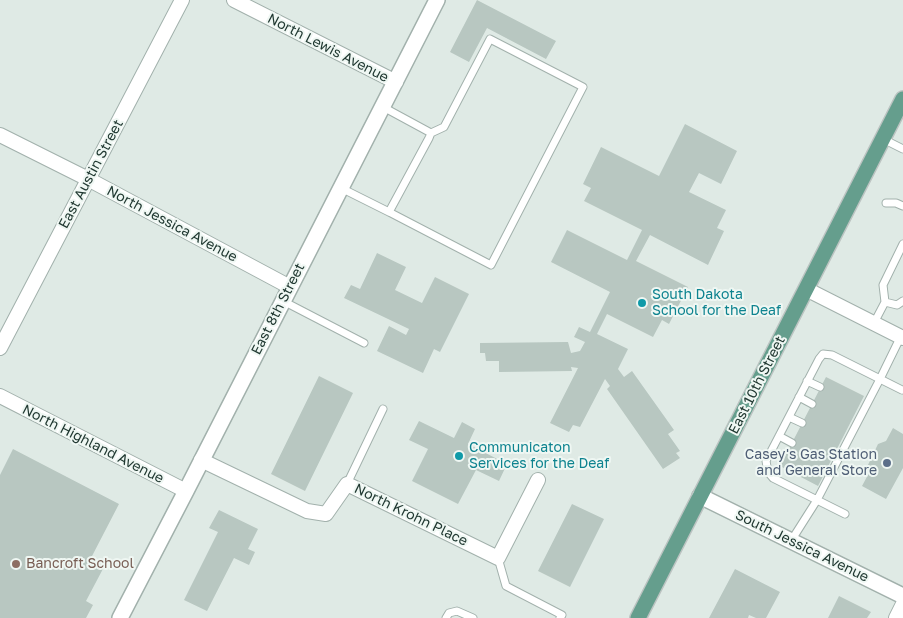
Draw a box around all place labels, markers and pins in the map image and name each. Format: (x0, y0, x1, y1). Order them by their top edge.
place label: South Dakota School for the Deaf (652, 287, 781, 320)
marker: South Dakota School for the Deaf (636, 297, 648, 309)
place label: Communicaton Services for the Deaf (469, 440, 609, 472)
place label: Casey's Gas Station and General Store (745, 447, 877, 480)
marker: Communicaton Services for the Deaf (453, 450, 465, 462)
marker: Casey's Gas Station and General Store (881, 457, 893, 469)
place label: Bancroft School (26, 556, 134, 572)
marker: Bancroft School (10, 558, 22, 570)

